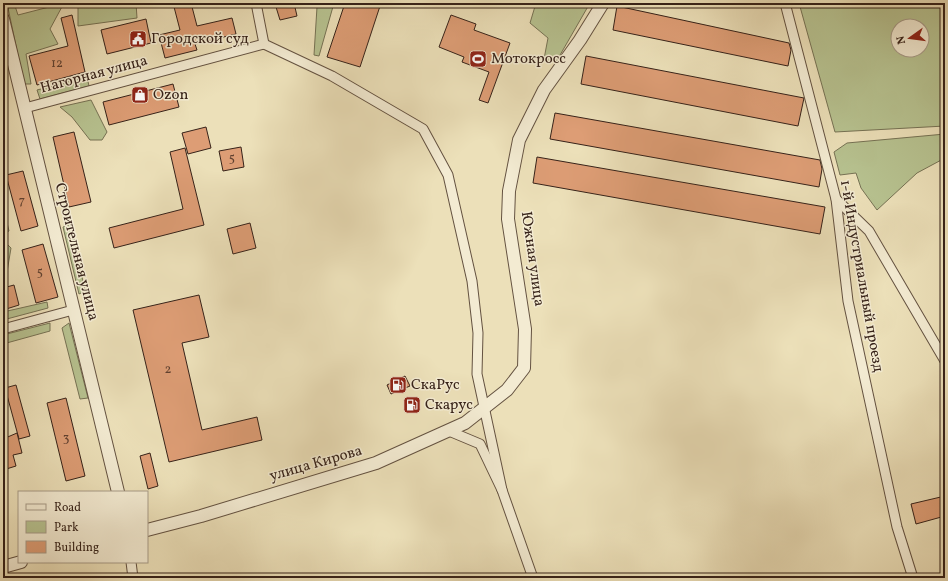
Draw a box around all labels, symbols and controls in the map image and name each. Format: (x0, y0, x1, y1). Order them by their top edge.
north arrow (890, 18, 930, 58)
public building icon: Городской суд (128, 29, 148, 49)
place label: Городской суд (151, 29, 249, 50)
text: N (894, 34, 910, 46)
sports icon: Мотокросс (468, 49, 488, 69)
place label: Мотокросс (491, 49, 566, 70)
street label: Нагорная улица (38, 51, 150, 99)
house number: 12 (51, 55, 63, 73)
shop icon: Ozon (130, 85, 150, 105)
place label: Ozon (153, 85, 188, 106)
house number: 5 (229, 150, 235, 168)
street label: 1-й Индустриальный проезд (834, 178, 888, 374)
street label: Строительная улица (49, 181, 103, 323)
house number: 7 (19, 192, 25, 210)
street label: Южная улица (515, 210, 549, 308)
house number: 5 (37, 264, 43, 282)
house number: 2 (165, 361, 172, 379)
fuel station icon: СкаРус (388, 375, 408, 395)
place label: СкаРус (411, 375, 460, 396)
fuel station icon: Скарус (402, 395, 422, 415)
place label: Скарус (425, 395, 473, 416)
house number: 3 (63, 430, 70, 448)
street label: улица Кирова (267, 441, 365, 487)
legend (18, 491, 148, 563)
text: Road (54, 500, 81, 516)
text: Park (54, 520, 79, 536)
text: Building (54, 540, 99, 556)

